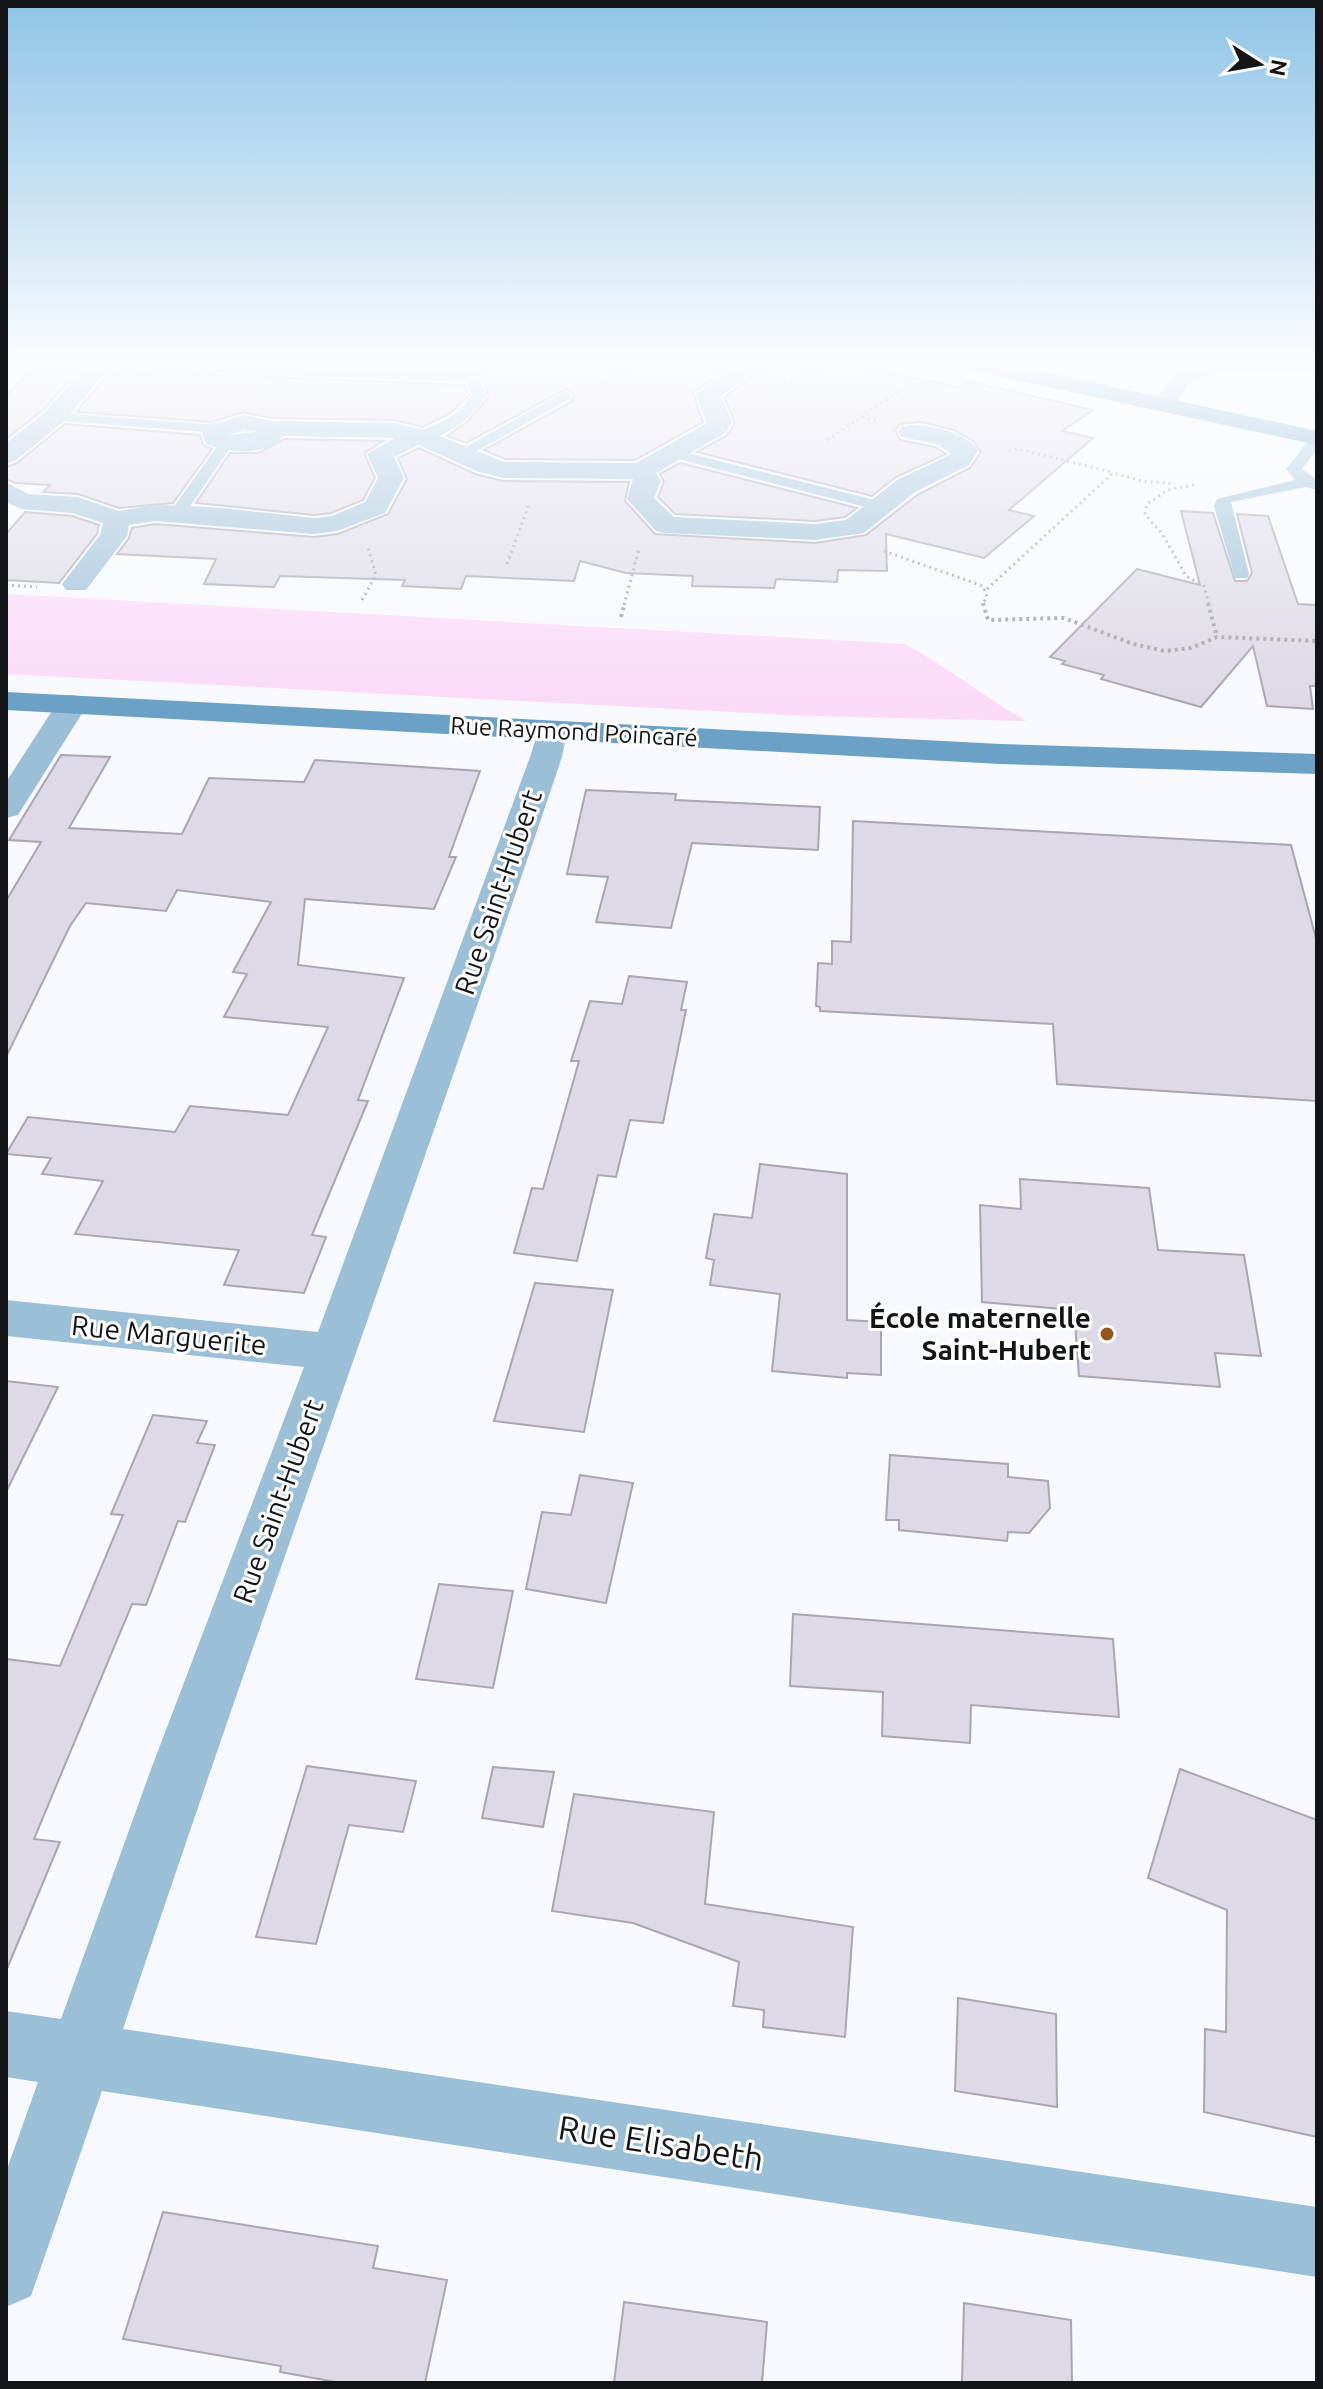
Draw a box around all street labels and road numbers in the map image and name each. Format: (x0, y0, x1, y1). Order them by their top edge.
street label: Rue Raymond Poincaré (450, 712, 698, 751)
street label: Rue Saint-Hubert (448, 785, 547, 998)
street label: Rue Marguerite (70, 1309, 268, 1360)
street label: Rue Saint-Hubert (226, 1395, 329, 1607)
street label: Rue Elisabeth (556, 2107, 766, 2177)

